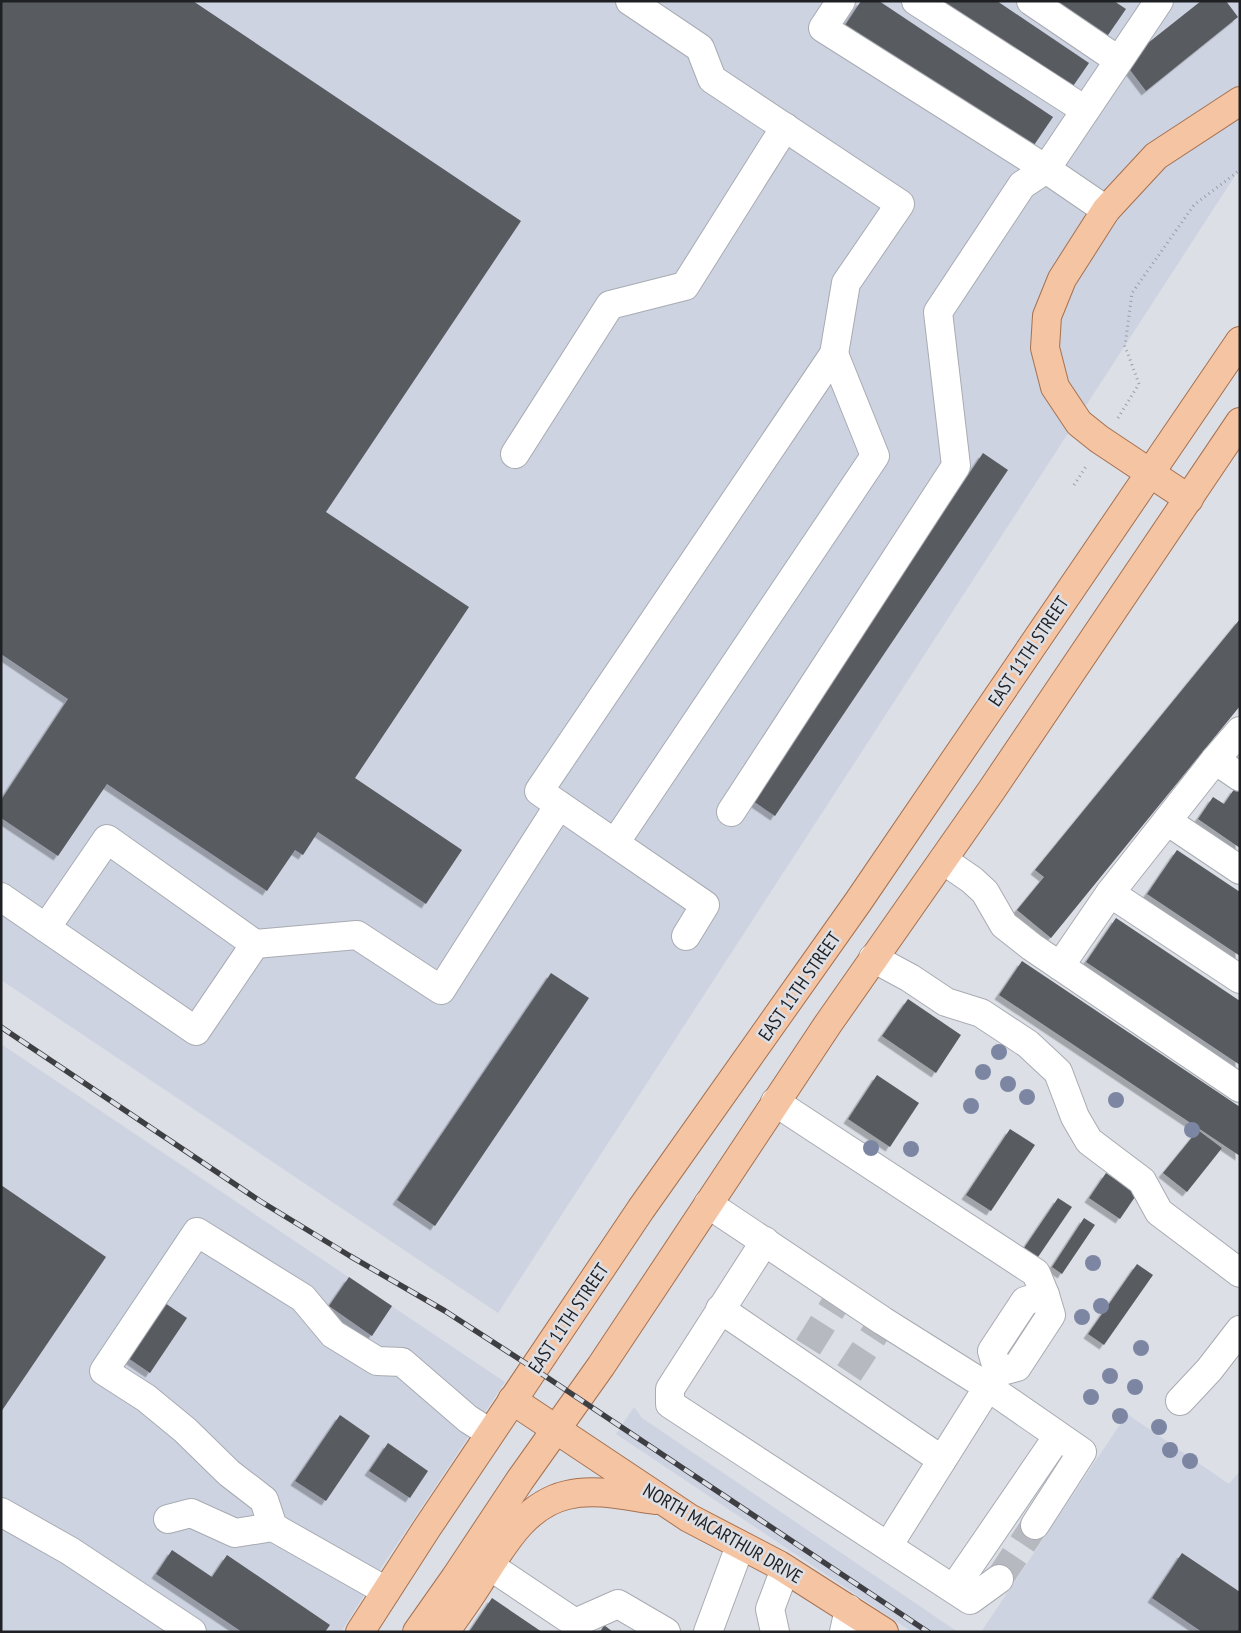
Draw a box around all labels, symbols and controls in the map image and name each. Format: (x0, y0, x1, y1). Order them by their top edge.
street label: EAST 11TH STREET (982, 591, 1074, 711)
street label: EAST 11TH STREET (753, 926, 846, 1045)
street label: EAST 11TH STREET (522, 1258, 614, 1378)
street label: NORTH MACARTHUR DRIVE (639, 1478, 807, 1588)

